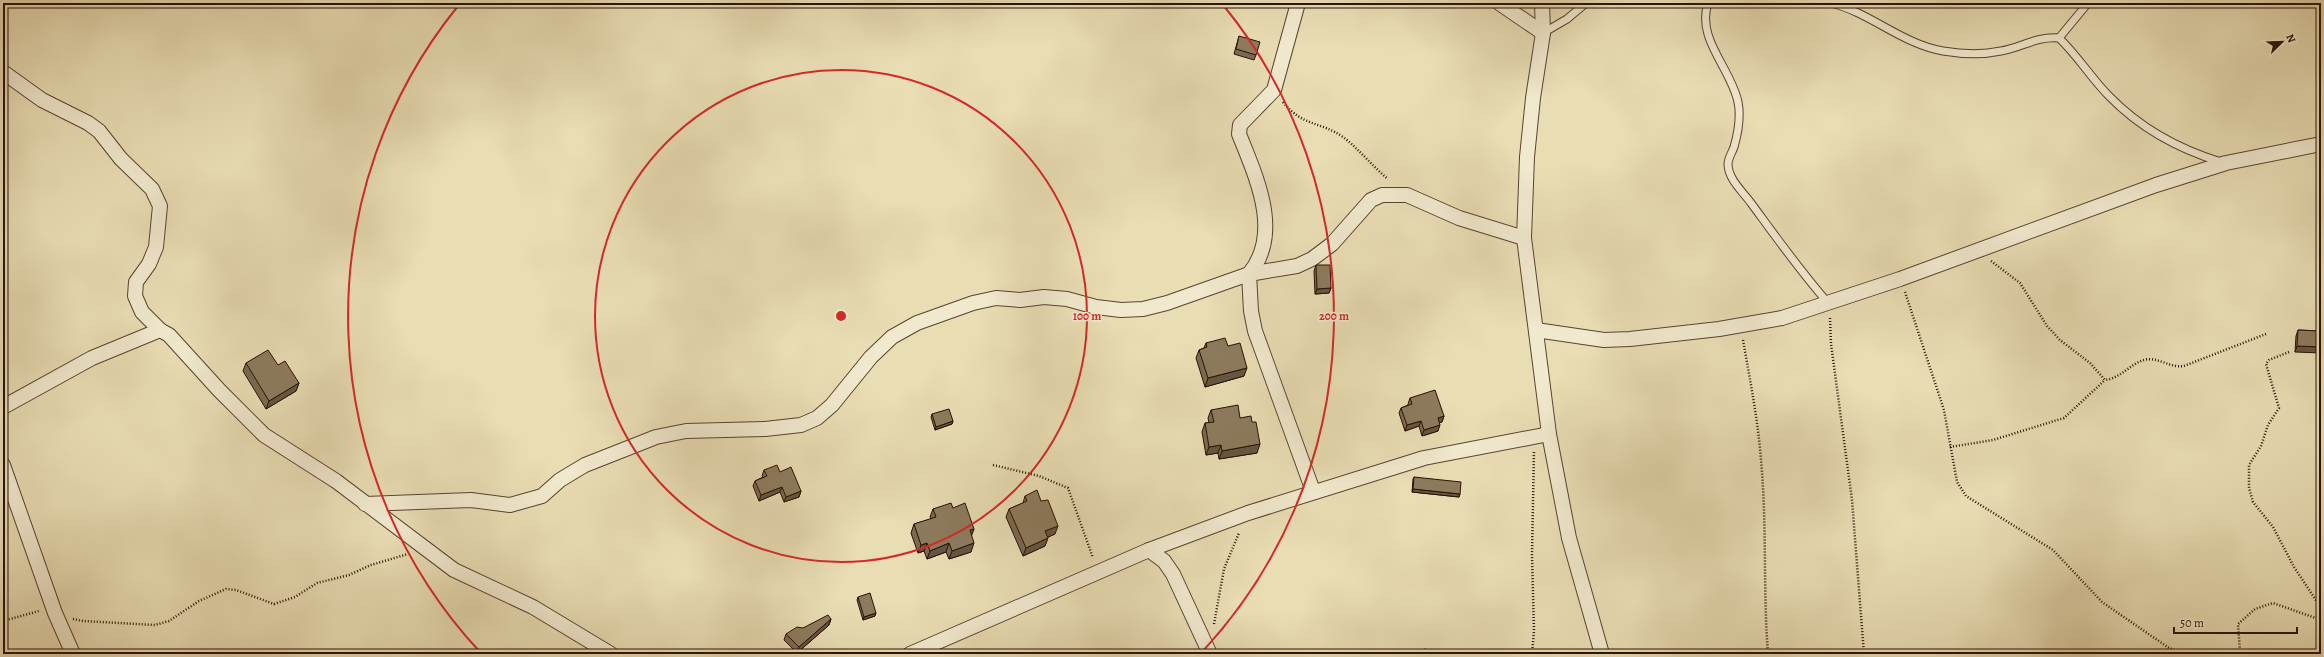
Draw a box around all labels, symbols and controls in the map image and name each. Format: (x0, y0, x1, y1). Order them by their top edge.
north arrow (2262, 22, 2302, 62)
text: N (2282, 32, 2299, 45)
text: 100 m (1073, 308, 1101, 324)
text: 200 m (1319, 308, 1349, 324)
centre of rings (834, 309, 848, 323)
scale bar (2174, 609, 2297, 635)
text: 50 m (2180, 615, 2204, 631)

